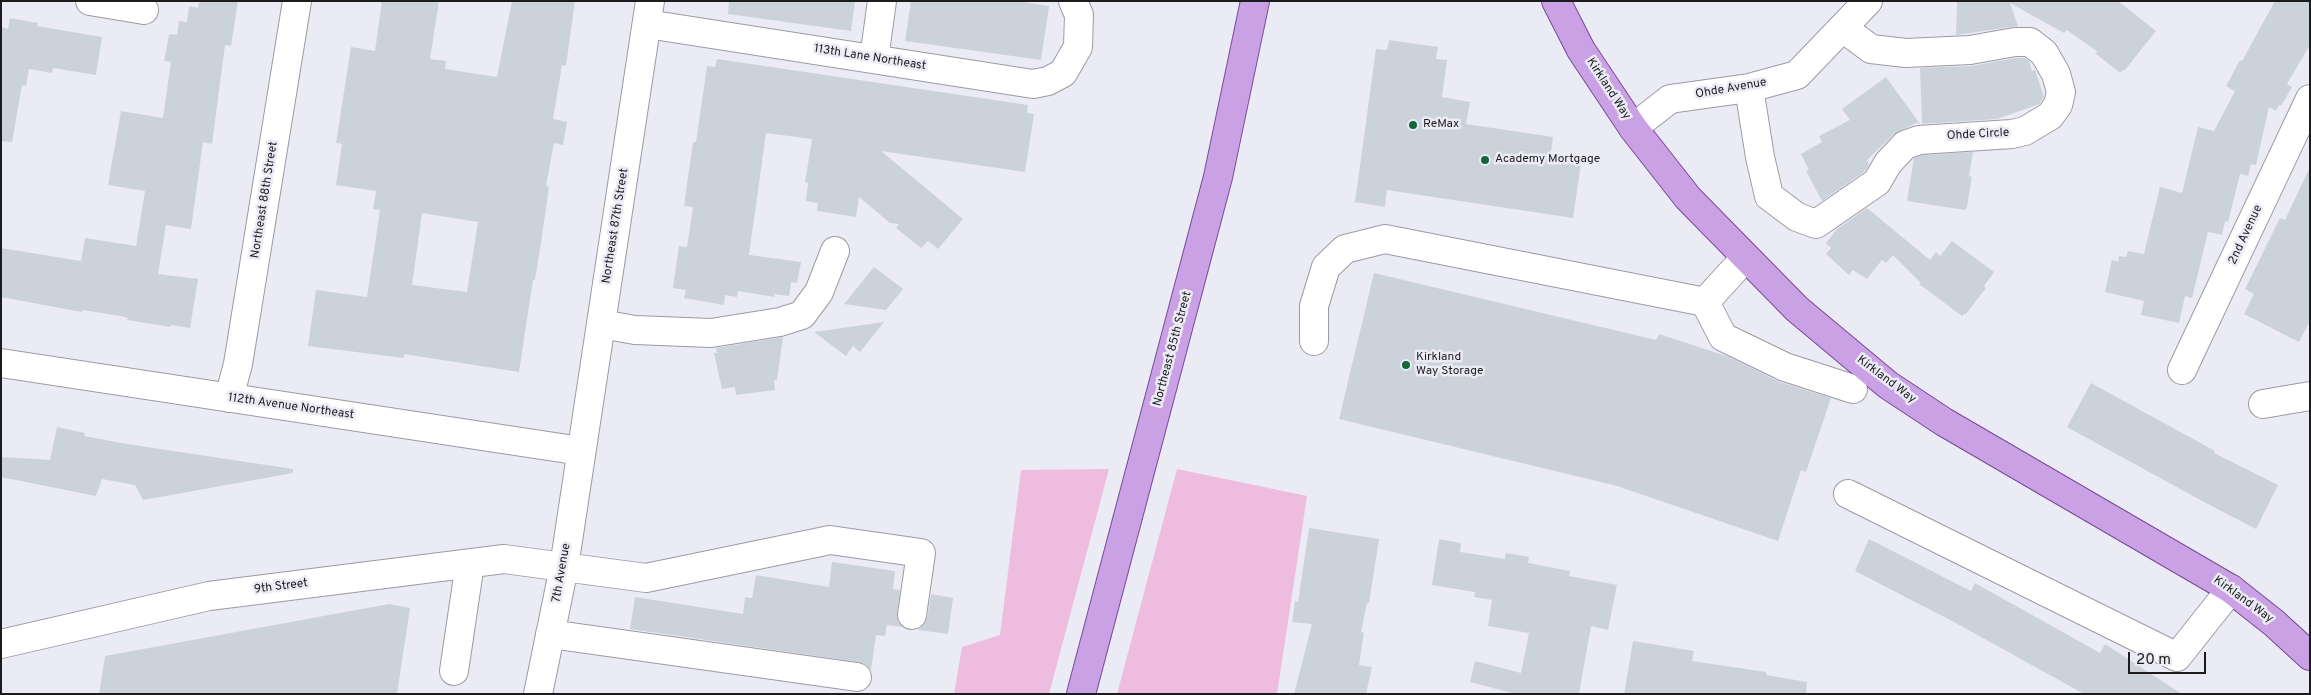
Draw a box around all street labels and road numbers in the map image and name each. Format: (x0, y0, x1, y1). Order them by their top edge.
street label: 113th Lane Northeast (813, 42, 927, 74)
street label: Kirkland Way (1583, 56, 1633, 122)
street label: Ohde Avenue (1694, 76, 1768, 102)
street label: Ohde Circle (1946, 126, 2010, 144)
street label: Northeast 88th Street (249, 141, 281, 259)
street label: Northeast 87th Street (600, 167, 632, 285)
street label: 2nd Avenue (2226, 203, 2266, 267)
street label: Northeast 85th Street (1151, 290, 1195, 408)
street label: Kirkland Way (1854, 353, 1918, 407)
street label: 112th Avenue Northeast (227, 391, 355, 423)
street label: 7th Avenue (550, 542, 574, 604)
street label: Kirkland Way (2210, 573, 2276, 627)
street label: 9th Street (253, 577, 309, 597)

